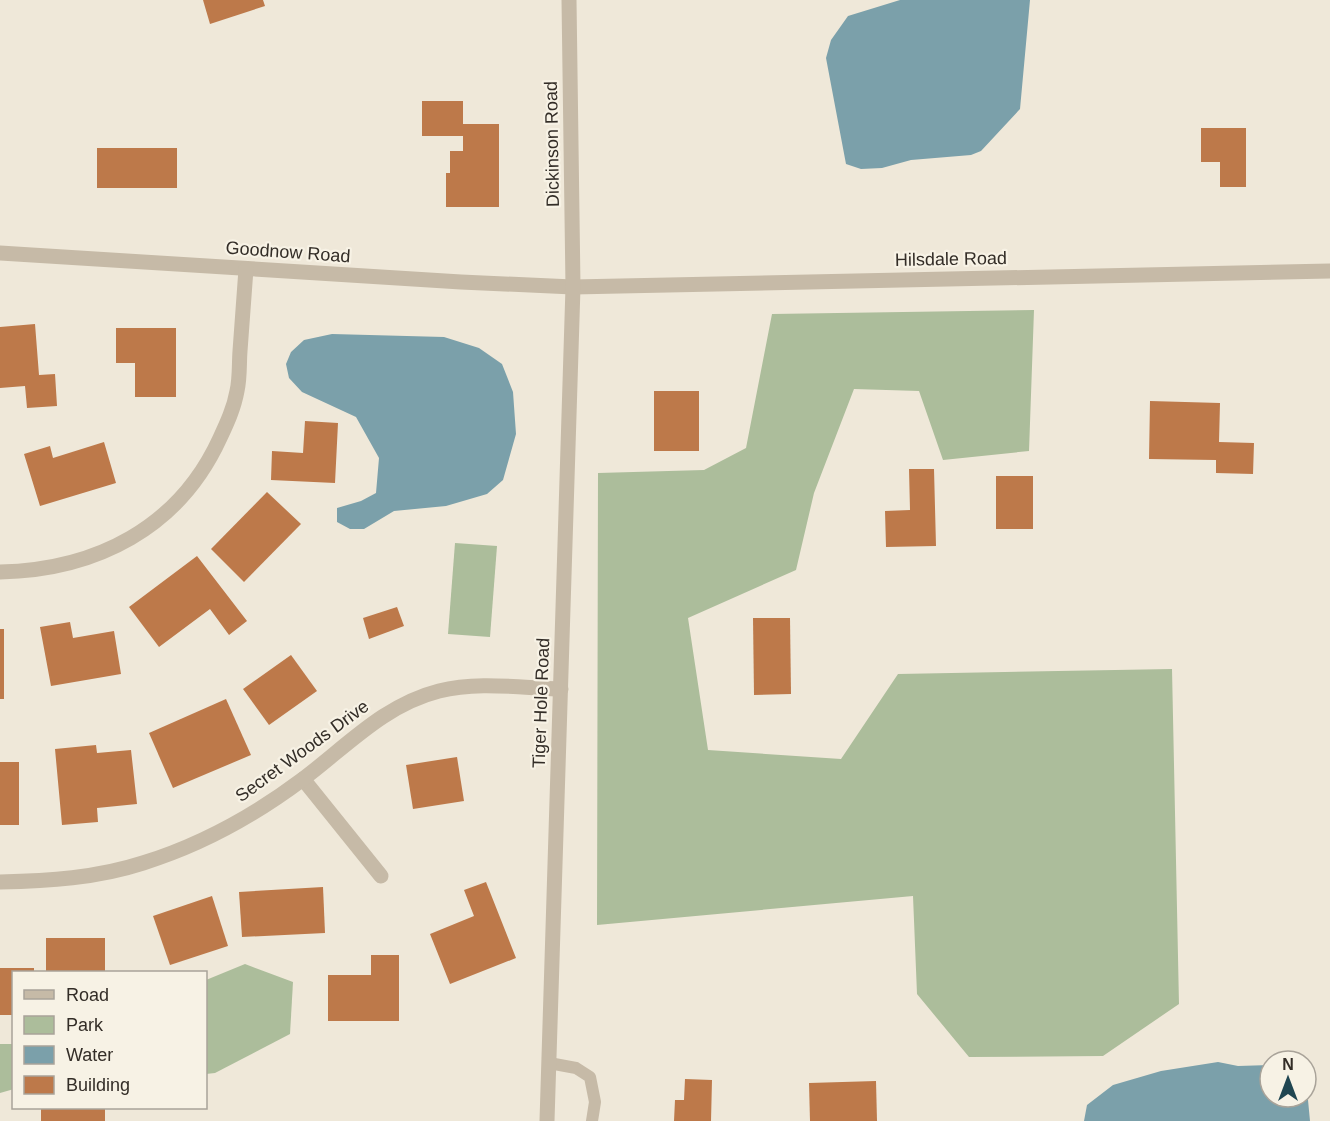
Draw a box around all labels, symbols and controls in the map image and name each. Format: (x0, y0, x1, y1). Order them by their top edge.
street label: Dickinson Road (541, 81, 563, 207)
street label: Goodnow Road (225, 238, 351, 266)
street label: Hilsdale Road (895, 248, 1007, 270)
street label: Tiger Hole Road (529, 637, 553, 769)
street label: Secret Woods Drive (232, 696, 372, 806)
legend (12, 971, 207, 1109)
text: Road (66, 985, 109, 1005)
text: Park (66, 1015, 104, 1035)
text: Water (66, 1045, 113, 1065)
north arrow (1258, 1049, 1318, 1109)
text: N (1282, 1056, 1294, 1073)
text: Building (66, 1075, 130, 1095)

